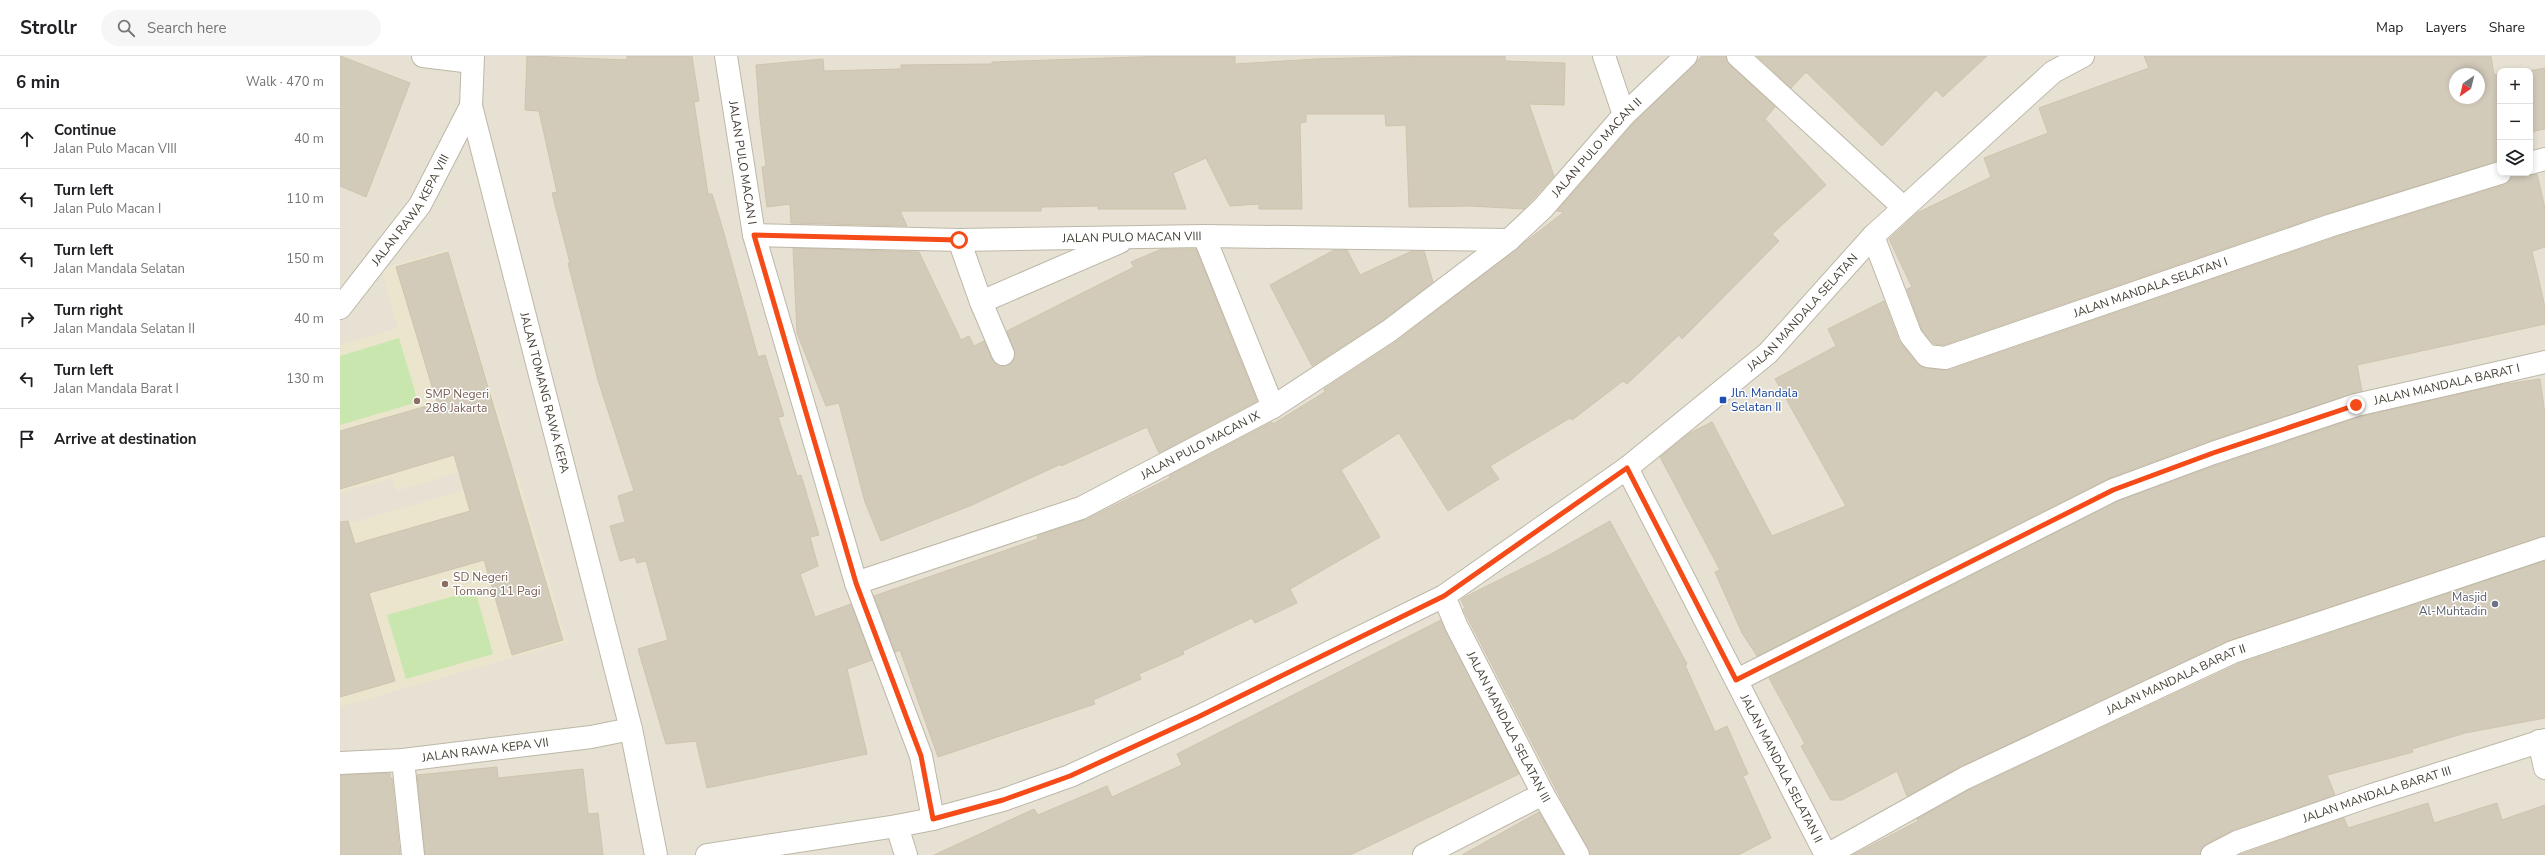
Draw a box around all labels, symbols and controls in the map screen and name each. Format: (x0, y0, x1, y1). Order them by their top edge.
search box (101, 10, 381, 46)
text: Strollr (20, 15, 77, 41)
icon: search (115, 17, 137, 39)
text: Search here (147, 18, 227, 38)
text: Map (2376, 18, 2403, 37)
text: Layers (2425, 18, 2467, 37)
text: Share (2489, 18, 2525, 37)
north arrow (2449, 68, 2485, 104)
map controls (2497, 68, 2533, 176)
button: + (2497, 68, 2533, 104)
text: 6 min (16, 71, 60, 94)
text: Walk · 470 m (246, 73, 324, 91)
street label: JALAN PULO MACAN II (1547, 94, 1645, 201)
street label: JALAN PULO MACAN I (725, 99, 760, 226)
button: − (2497, 104, 2533, 140)
text: Continue (54, 120, 116, 140)
icon: ahead (16, 128, 38, 150)
text: 40 m (294, 130, 324, 148)
text: Jalan Pulo Macan VIII (54, 140, 177, 158)
button: layers (2497, 140, 2533, 176)
street label: JALAN RAWA KEPA VIII (367, 152, 453, 270)
text: Turn left (54, 180, 113, 200)
icon: left (16, 188, 38, 210)
text: 110 m (286, 190, 324, 208)
text: Jalan Pulo Macan I (54, 200, 161, 218)
street label: JALAN PULO MACAN VIII (1061, 228, 1202, 246)
route start (950, 231, 968, 249)
text: Turn left (54, 240, 113, 260)
icon: left (16, 248, 38, 270)
text: 150 m (286, 250, 324, 268)
street label: JALAN MANDALA SELATAN (1743, 250, 1861, 375)
street label: JALAN MANDALA SELATAN I (2070, 253, 2230, 322)
text: Jalan Mandala Selatan (54, 260, 185, 278)
text: Turn right (54, 300, 123, 320)
icon: right (16, 308, 38, 330)
street label: JALAN TOMANG RAWA KEPA (516, 309, 573, 475)
text: 40 m (294, 310, 324, 328)
text: Jalan Mandala Selatan II (54, 320, 195, 338)
text: Turn left (54, 360, 113, 380)
street label: JALAN MANDALA BARAT I (2371, 360, 2521, 409)
icon: left (16, 368, 38, 390)
text: 130 m (286, 370, 324, 388)
text: Jalan Mandala Barat I (54, 380, 179, 398)
place label: Jln. Mandala Selatan II (1730, 385, 1798, 415)
place label: SMP Negeri 286 Jakarta (425, 386, 489, 416)
marker: Jln. Mandala Selatan II (1718, 395, 1728, 405)
marker: SMP Negeri 286 Jakarta (412, 396, 422, 406)
route end (2347, 396, 2365, 414)
street label: JALAN PULO MACAN IX (1137, 407, 1263, 484)
icon: arrive (16, 428, 38, 450)
text: Arrive at destination (54, 429, 197, 449)
place label: SD Negeri Tomang 11 Pagi (453, 569, 541, 599)
marker: SD Negeri Tomang 11 Pagi (440, 579, 450, 589)
place label: Masjid Al-Muhtadin (2419, 589, 2487, 619)
marker: Masjid Al-Muhtadin (2490, 599, 2500, 609)
street label: JALAN MANDALA BARAT II (2103, 640, 2248, 719)
street label: JALAN MANDALA SELATAN III (1462, 648, 1554, 805)
street label: JALAN MANDALA SELATAN II (1736, 691, 1826, 846)
street label: JALAN RAWA KEPA VII (420, 734, 550, 766)
street label: JALAN MANDALA BARAT III (2300, 762, 2453, 827)

